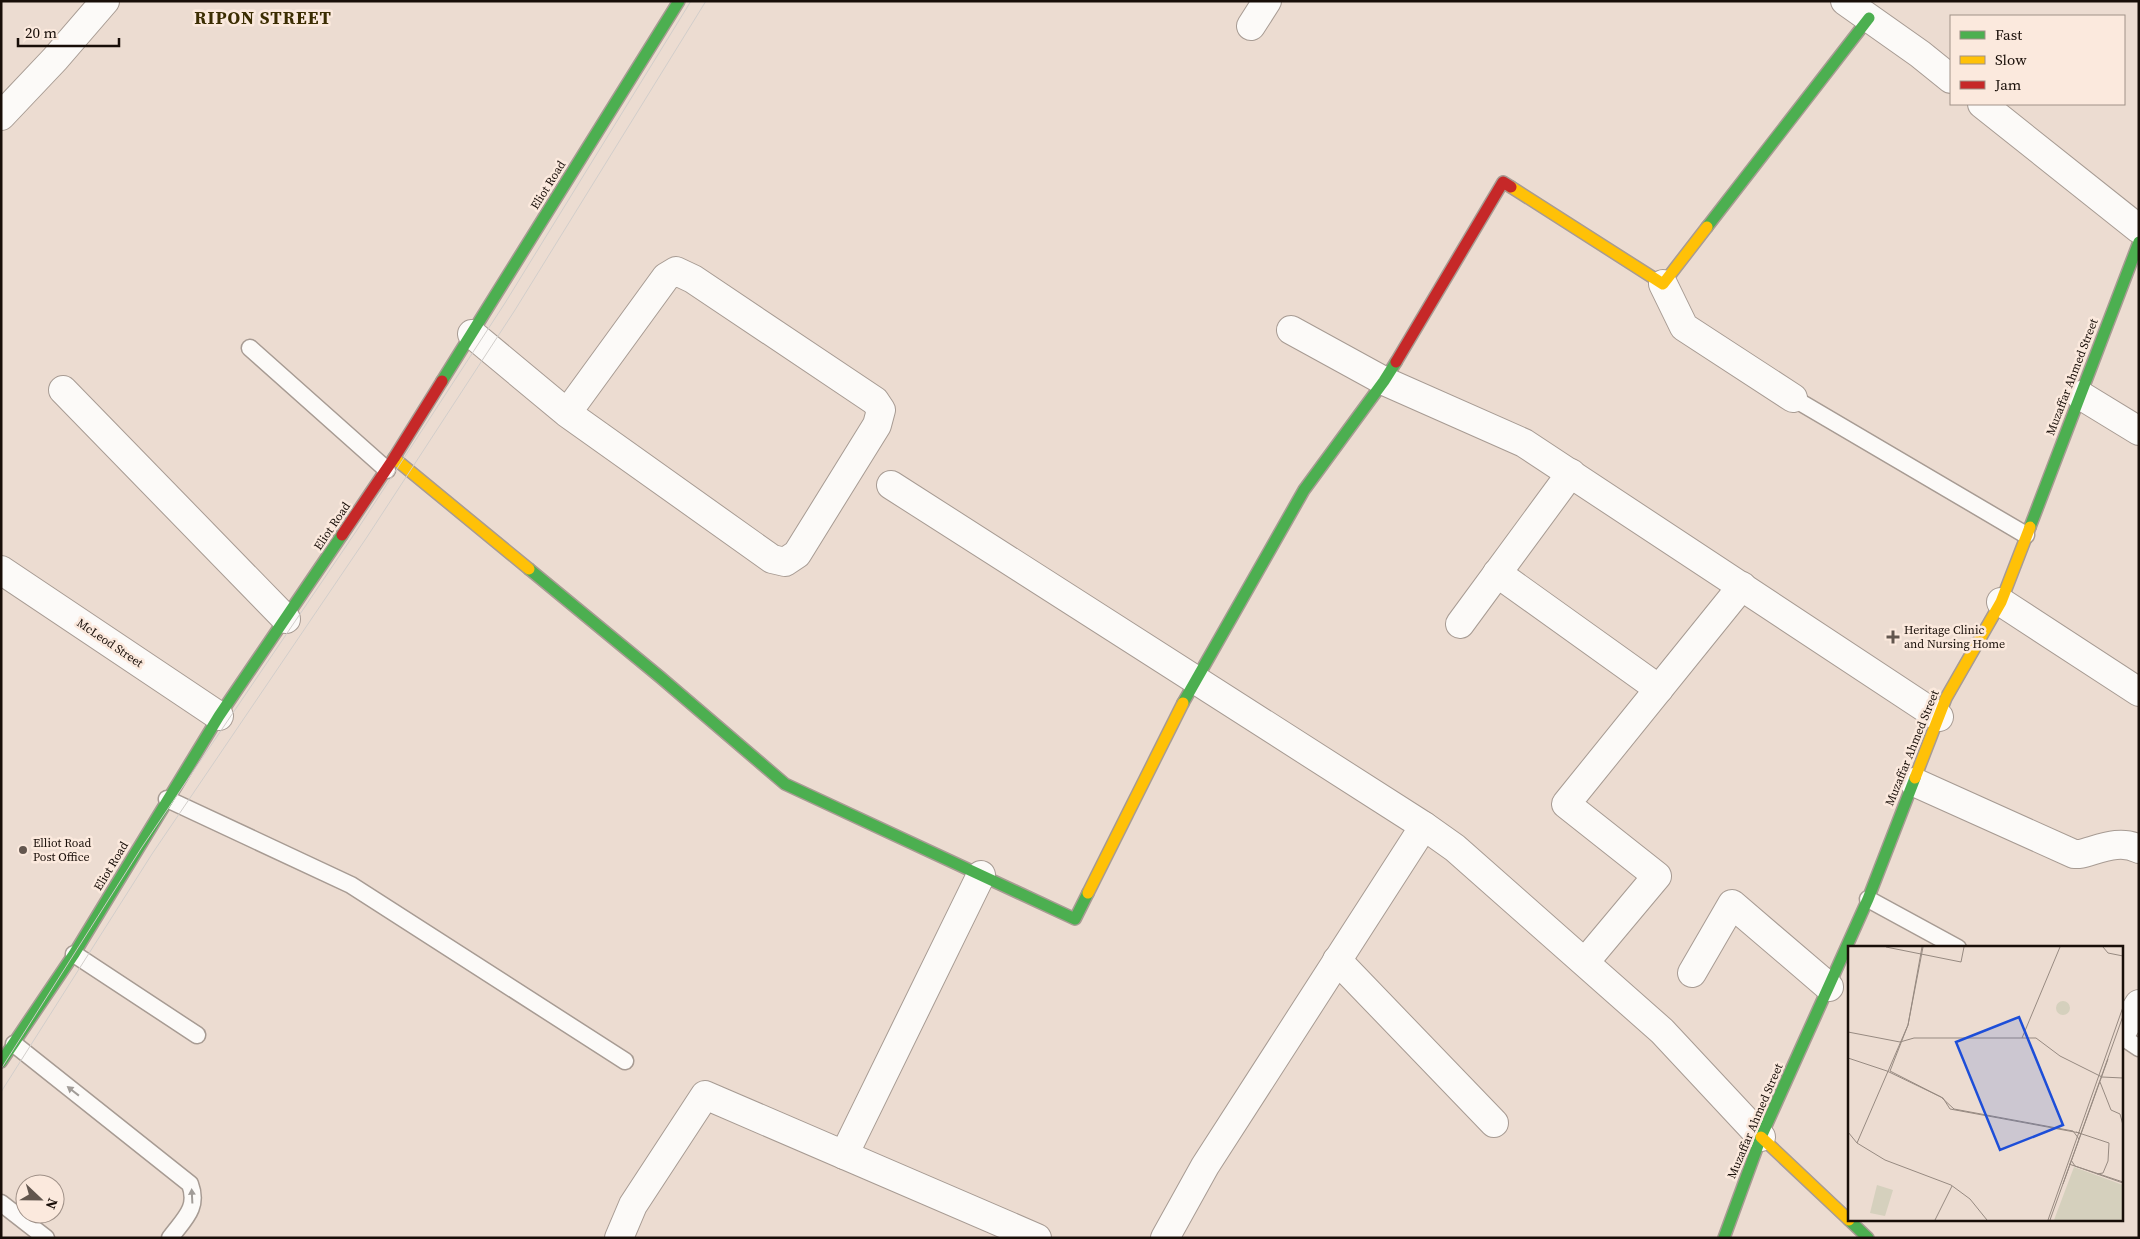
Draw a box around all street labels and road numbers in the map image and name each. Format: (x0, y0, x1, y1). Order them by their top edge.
street label: Eliot Road (527, 157, 569, 212)
street label: Muzaffar Ahmed Street (2042, 316, 2102, 438)
street label: Eliot Road (310, 499, 354, 553)
street label: McLeod Street (74, 615, 146, 671)
street label: Muzaffar Ahmed Street (1881, 688, 1943, 808)
street label: Eliot Road (90, 838, 132, 894)
street label: Muzaffar Ahmed Street (1723, 1061, 1787, 1181)

